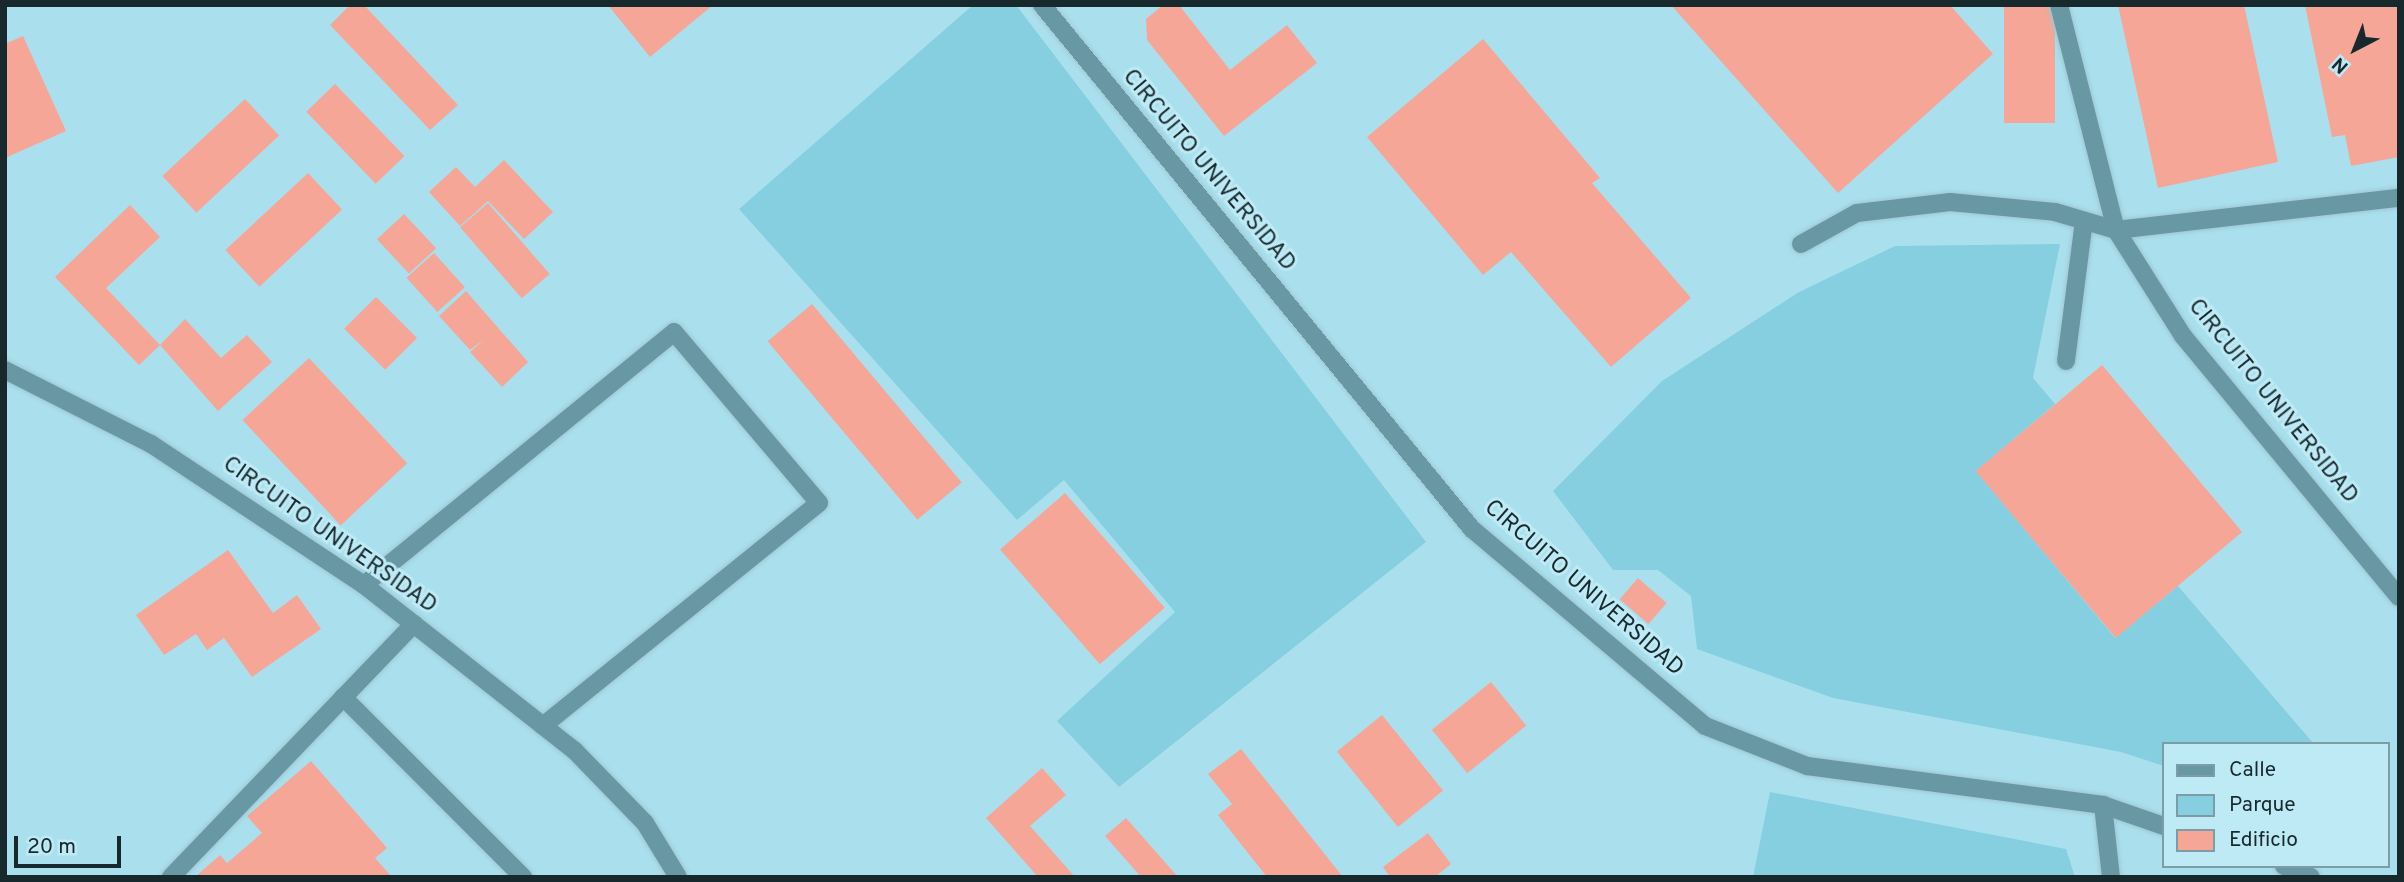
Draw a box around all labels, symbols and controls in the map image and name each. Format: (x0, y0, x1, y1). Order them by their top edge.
north arrow (2320, 14, 2390, 84)
text: N (2328, 51, 2354, 78)
street label: CIRCUITO UNIVERSIDAD (1115, 64, 1301, 278)
street label: CIRCUITO UNIVERSIDAD (2181, 294, 2363, 510)
street label: CIRCUITO UNIVERSIDAD (217, 452, 441, 620)
street label: CIRCUITO UNIVERSIDAD (1478, 495, 1688, 683)
legend (2162, 742, 2390, 868)
text: Calle (2229, 757, 2276, 784)
text: Parque (2229, 792, 2296, 819)
scale bar (18, 822, 124, 866)
text: Edificio (2229, 827, 2298, 854)
text: 20 m (27, 834, 76, 861)

